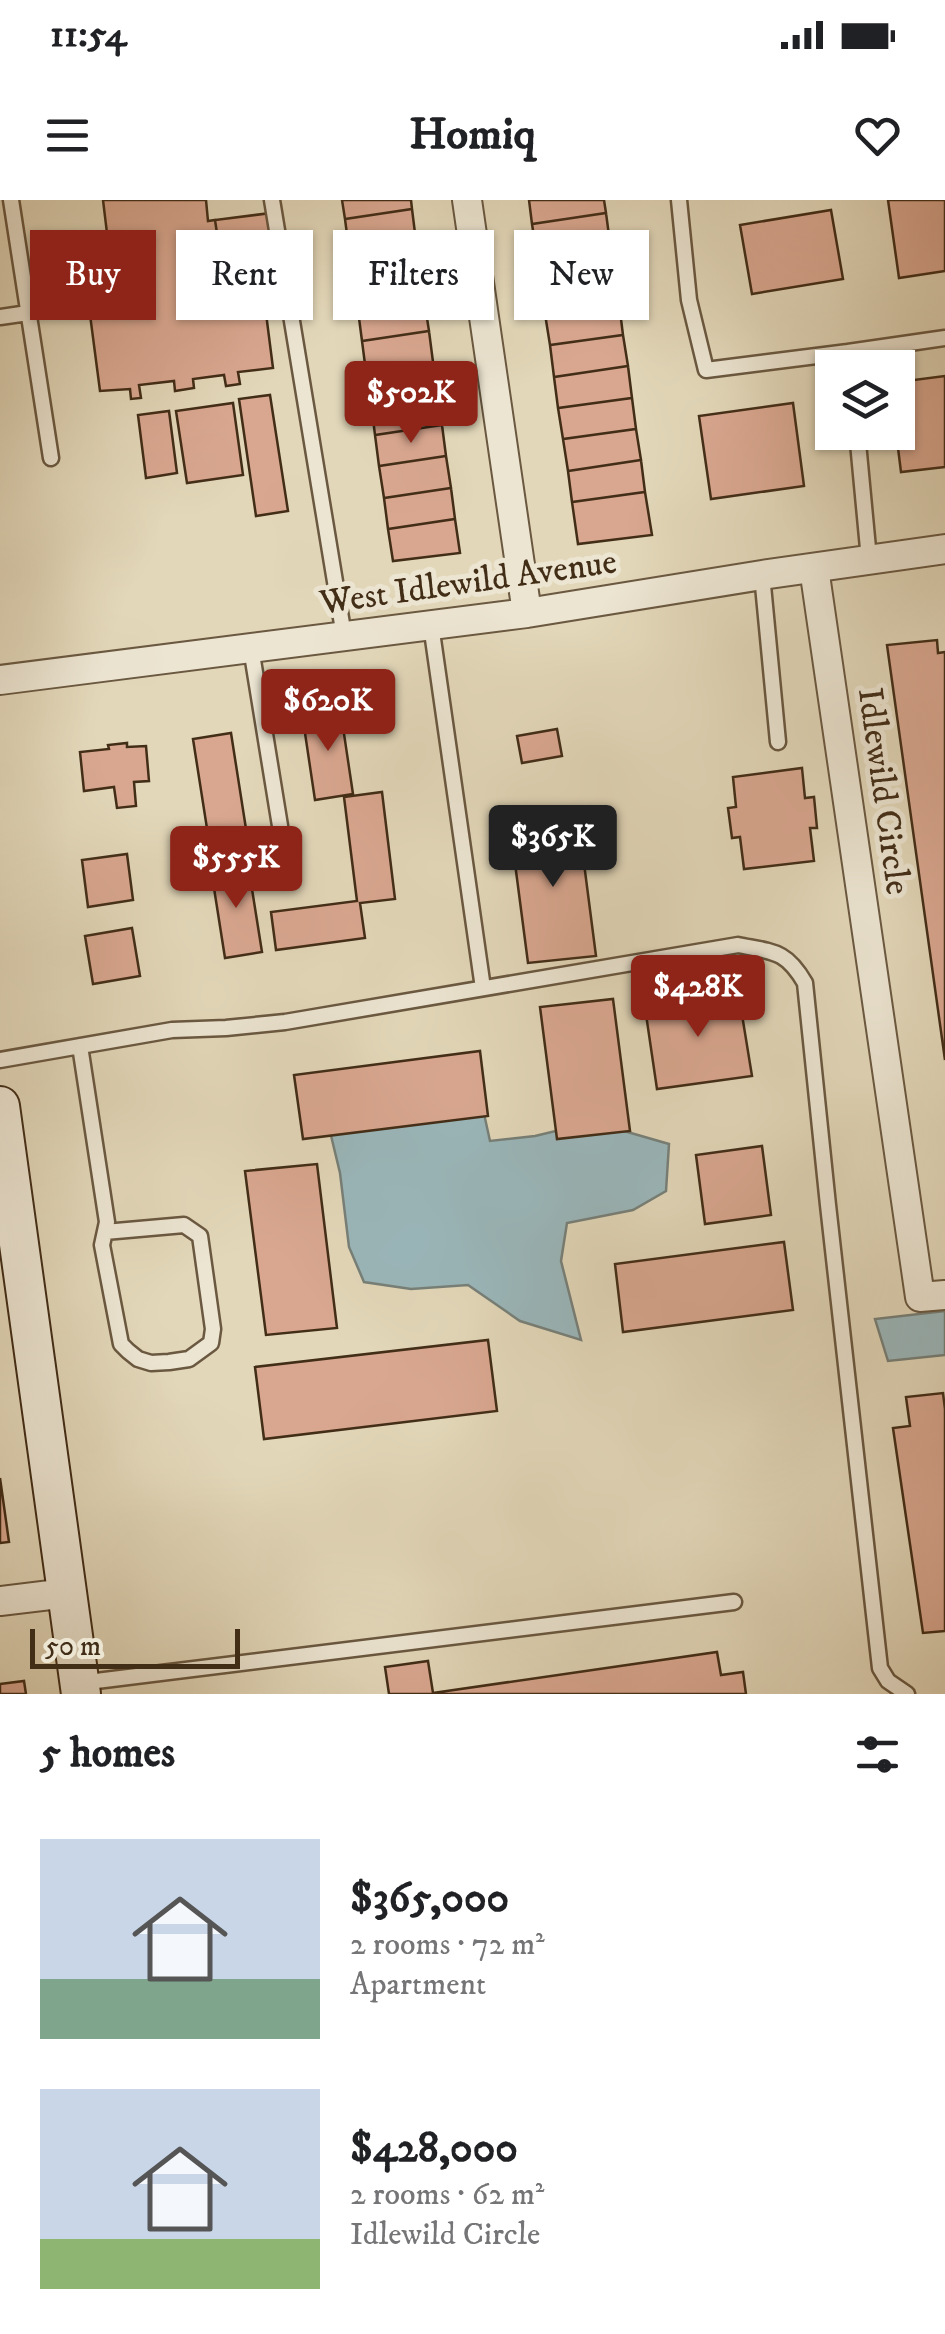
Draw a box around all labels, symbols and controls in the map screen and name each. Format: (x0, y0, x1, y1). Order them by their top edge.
text: 11:54 (50, 11, 127, 59)
text: Homiq (409, 107, 536, 163)
icon: menu (40, 108, 95, 163)
icon: heart (850, 108, 905, 163)
chip: Buy (30, 230, 156, 320)
chip: Rent (176, 230, 313, 320)
chip: Filters (333, 230, 494, 320)
chip: New (514, 230, 649, 320)
map controls (815, 350, 915, 450)
button: layers (815, 350, 915, 450)
pin: $502K (341, 361, 481, 446)
text: $502K (367, 373, 455, 413)
street label: West Idlewild Avenue (316, 540, 620, 626)
pin: $620K (258, 669, 398, 754)
text: $620K (283, 681, 373, 721)
street label: Idlewild Circle (847, 685, 919, 897)
pin: $365K (483, 805, 623, 890)
text: $365K (511, 817, 595, 857)
pin: $555K (166, 826, 306, 911)
text: $555K (192, 838, 280, 878)
pin: $428K (628, 955, 768, 1040)
text: $428K (653, 967, 743, 1007)
scale bar (30, 1624, 240, 1668)
text: 50 m (45, 1629, 101, 1664)
icon: filters (850, 1727, 905, 1782)
text: 5 homes (40, 1728, 175, 1780)
text: $365,000 (350, 1873, 509, 1925)
icon: home (120, 1879, 240, 1999)
text: 2 rooms · 72 m² (350, 1925, 545, 1965)
text: Apartment (350, 1965, 486, 2005)
text: $428,000 (350, 2123, 518, 2175)
icon: home (120, 2129, 240, 2249)
text: 2 rooms · 62 m² (350, 2175, 544, 2215)
text: Idlewild Circle (350, 2215, 540, 2255)

